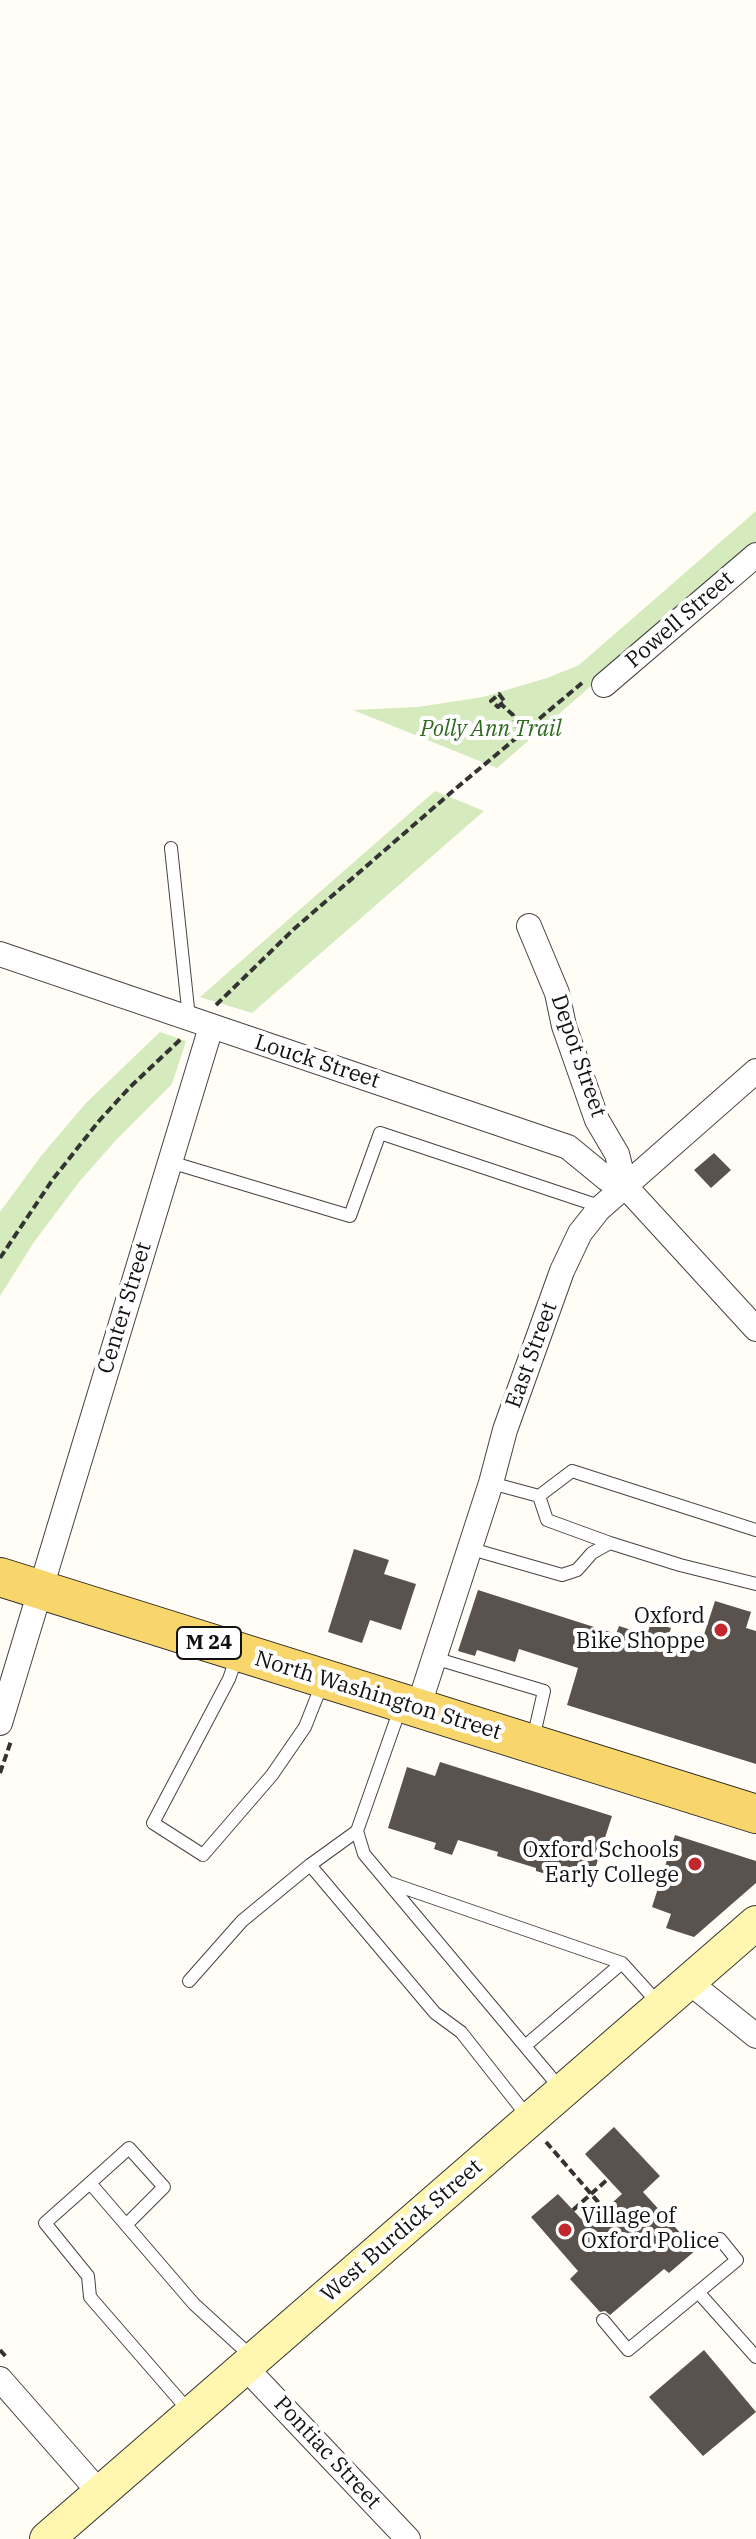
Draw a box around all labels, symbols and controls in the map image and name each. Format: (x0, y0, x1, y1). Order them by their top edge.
street label: Powell Street (621, 566, 739, 674)
park label: Polly Ann Trail (420, 717, 562, 743)
street label: Depot Street (545, 991, 611, 1121)
street label: Louck Street (251, 1029, 383, 1095)
street label: Center Street (92, 1239, 158, 1377)
street label: East Street (501, 1298, 563, 1412)
place label: Oxford Bike Shoppe (576, 1604, 705, 1656)
marker: Oxford Bike Shoppe (712, 1621, 730, 1639)
road number: M 24 (177, 1627, 241, 1659)
street label: North Washington Street (251, 1646, 505, 1746)
place label: Oxford Schools Early College (522, 1838, 679, 1890)
marker: Oxford Schools Early College (686, 1855, 704, 1873)
street label: West Burdick Street (316, 2154, 488, 2308)
place label: Village of Oxford Police (581, 2204, 719, 2256)
marker: Village of Oxford Police (556, 2221, 574, 2239)
street label: Pontiac Street (268, 2391, 386, 2515)

